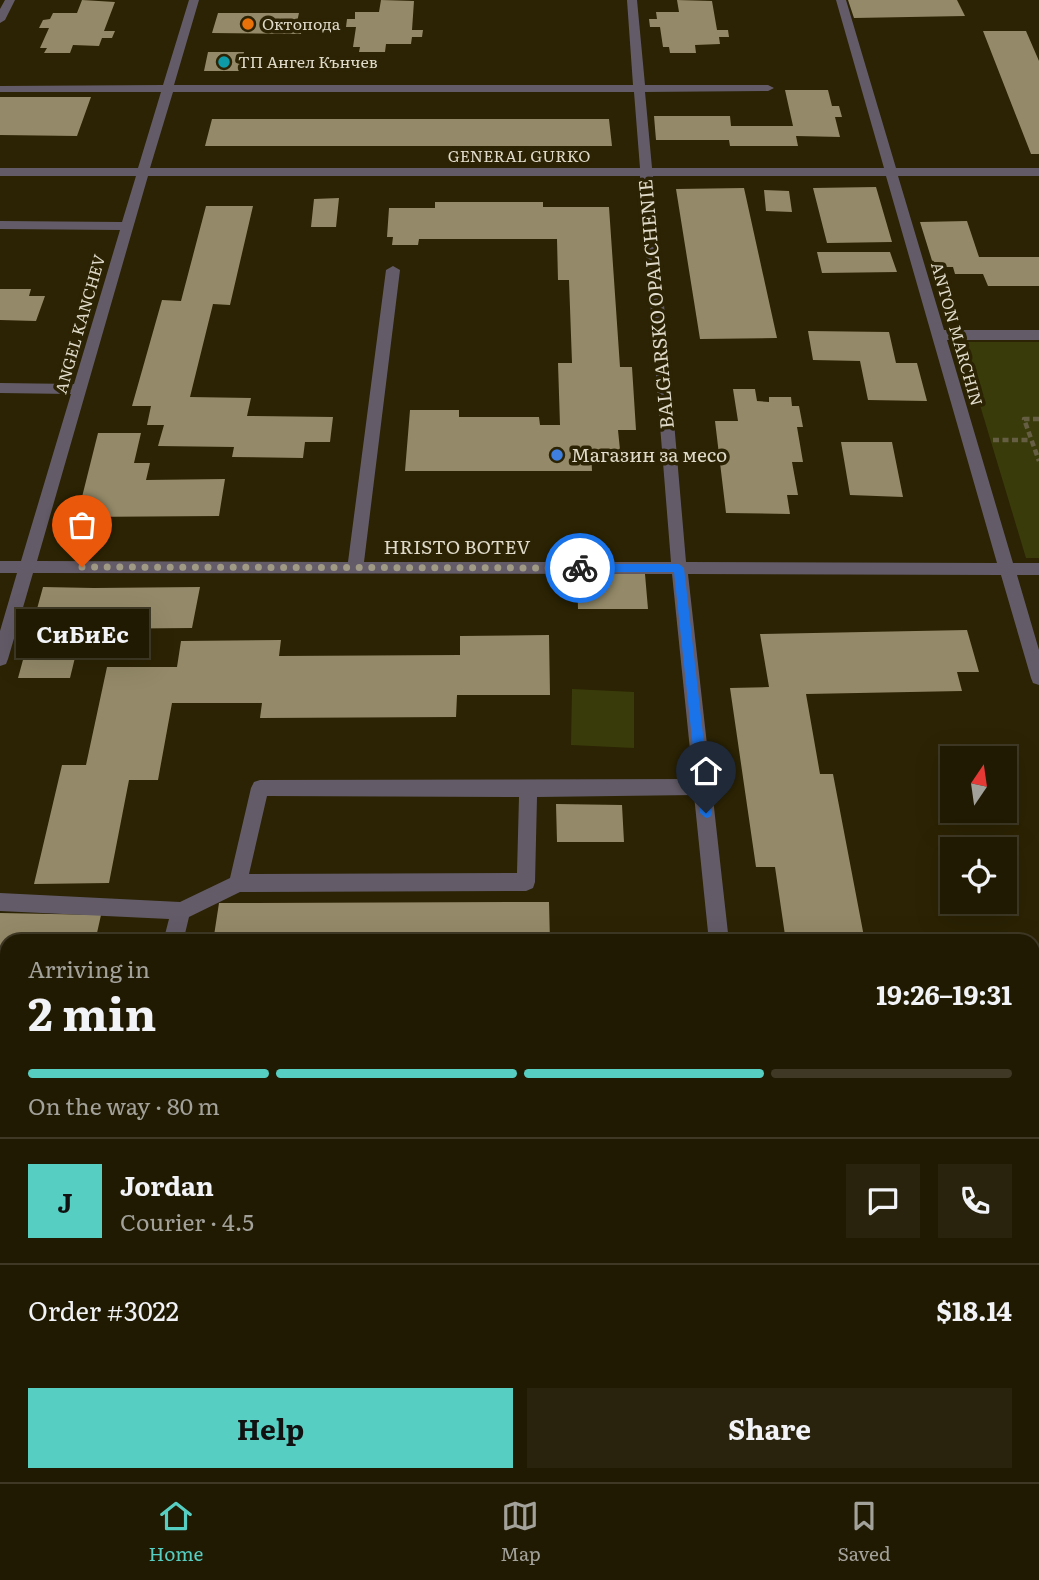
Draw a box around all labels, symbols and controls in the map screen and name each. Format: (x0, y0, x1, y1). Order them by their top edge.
place label: Октопода (262, 11, 341, 35)
marker: Октопода (240, 16, 256, 32)
place label: ТП Ангел Кънчев (238, 49, 378, 73)
marker: ТП Ангел Кънчев (216, 54, 232, 70)
street label: GENERAL GURKO (448, 143, 590, 167)
street label: BALGARSKO OPALCHENIE (630, 178, 680, 430)
street label: ANGEL KANCHEV (48, 251, 110, 396)
street label: ANTON MARCHIN (926, 259, 990, 409)
place label: Магазин за месо (571, 440, 727, 468)
marker: Магазин за месо (549, 447, 565, 463)
pin (52, 495, 112, 567)
icon: bag (63, 506, 101, 544)
street label: HRISTO BOTEV (384, 532, 530, 560)
courier (545, 533, 615, 603)
icon: bike (561, 549, 599, 587)
callout: СиБиЕс (15, 609, 148, 658)
text: СиБиЕс (36, 616, 129, 650)
pin (676, 741, 736, 813)
north arrow (940, 746, 1017, 822)
map controls (940, 746, 1017, 914)
icon: home (687, 752, 725, 790)
button: locate (940, 837, 1017, 914)
text: Arriving in (28, 951, 150, 985)
text: 19:26–19:31 (876, 974, 1012, 1013)
text: 2 min (28, 977, 157, 1045)
text: On the way · 80 m (28, 1088, 220, 1122)
button: chat (846, 1164, 920, 1238)
button: phone (938, 1164, 1012, 1238)
text: Jordan (120, 1165, 214, 1204)
text: J (58, 1182, 72, 1221)
text: Courier · 4.5 (120, 1204, 254, 1238)
text: Order #3022 (28, 1290, 179, 1329)
text: $18.14 (936, 1290, 1012, 1329)
button: Help (28, 1388, 513, 1468)
button: Share (527, 1388, 1012, 1468)
tab: Home (148, 1497, 203, 1567)
tab: Map (500, 1497, 541, 1567)
tab: Saved (838, 1497, 891, 1567)

